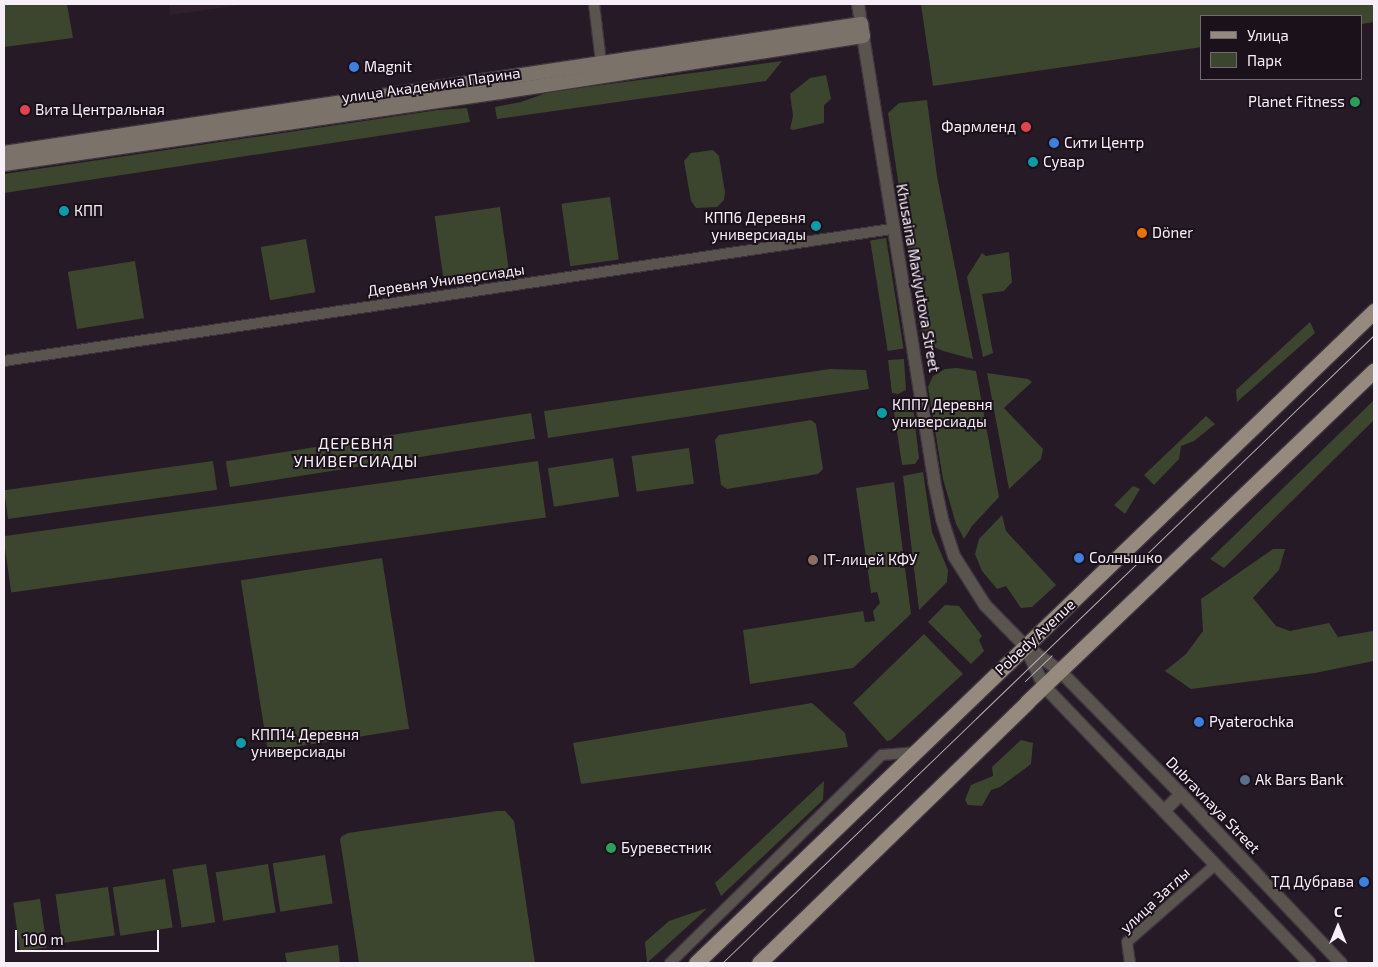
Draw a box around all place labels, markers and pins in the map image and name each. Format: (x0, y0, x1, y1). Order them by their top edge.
place label: Magnit (364, 58, 412, 76)
marker: Magnit (348, 61, 360, 73)
place label: Planet Fitness (1248, 93, 1345, 111)
marker: Planet Fitness (1349, 96, 1361, 108)
place label: Вита Центральная (35, 101, 165, 119)
marker: Вита Центральная (19, 104, 31, 116)
place label: Фармленд (941, 118, 1016, 136)
marker: Фармленд (1020, 121, 1032, 133)
place label: Сити Центр (1064, 134, 1144, 152)
marker: Сити Центр (1048, 137, 1060, 149)
place label: Сувар (1043, 153, 1085, 171)
marker: Сувар (1027, 156, 1039, 168)
place label: КПП (74, 202, 103, 220)
marker: КПП (58, 205, 70, 217)
place label: КПП6 Деревня универсиады (704, 208, 806, 243)
marker: КПП6 Деревня универсиады (810, 220, 822, 232)
place label: Döner (1152, 224, 1193, 242)
marker: Döner (1136, 227, 1148, 239)
place label: КПП7 Деревня универсиады (892, 395, 993, 430)
marker: КПП7 Деревня универсиады (876, 407, 888, 419)
place label: Солнышко (1089, 549, 1162, 567)
place label: IT-лицей КФУ (823, 551, 917, 569)
marker: Солнышко (1073, 552, 1085, 564)
marker: IT-лицей КФУ (807, 554, 819, 566)
place label: Pyaterochka (1209, 713, 1294, 731)
marker: Pyaterochka (1193, 716, 1205, 728)
place label: КПП14 Деревня универсиады (251, 725, 359, 760)
marker: КПП14 Деревня универсиады (235, 737, 247, 749)
place label: Ak Bars Bank (1255, 771, 1344, 789)
marker: Ak Bars Bank (1239, 774, 1251, 786)
place label: Буревестник (621, 839, 711, 857)
marker: Буревестник (605, 842, 617, 854)
place label: ТД Дубрава (1271, 873, 1354, 891)
marker: ТД Дубрава (1358, 876, 1370, 888)

